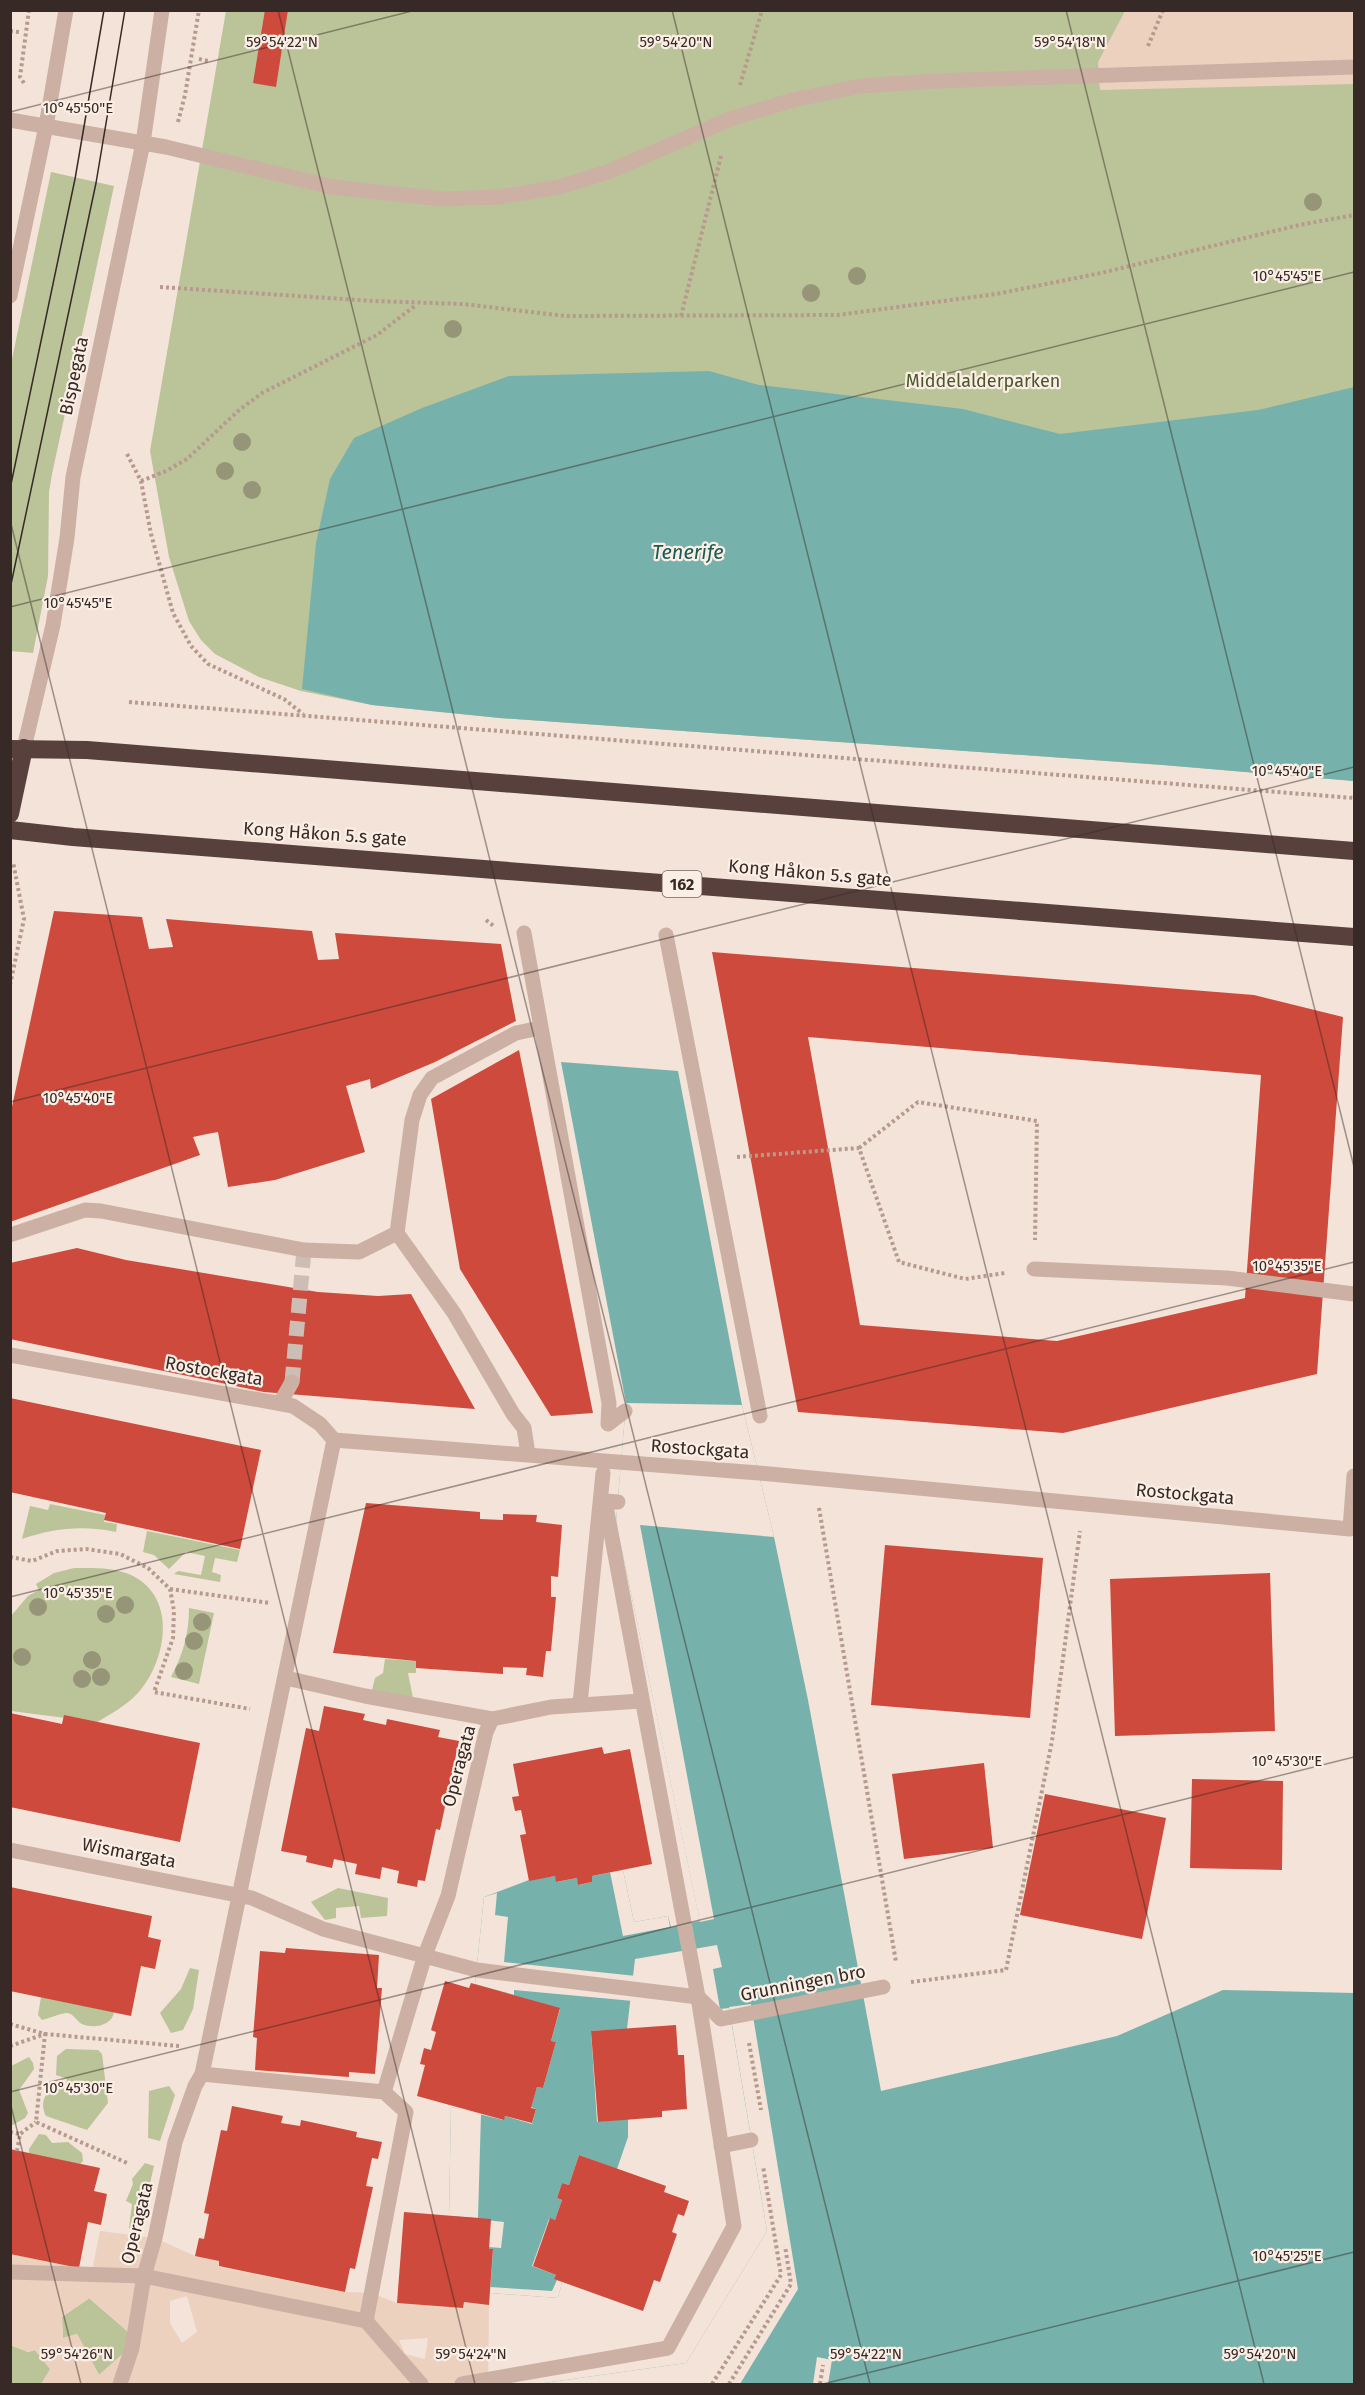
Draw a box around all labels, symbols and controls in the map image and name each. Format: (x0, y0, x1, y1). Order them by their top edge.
text: 59°54'22"N (246, 33, 318, 51)
text: 59°54'20"N (640, 33, 712, 51)
text: 59°54'18"N (1034, 33, 1106, 51)
text: 10°45'50"E (43, 99, 113, 117)
text: 10°45'45"E (1252, 267, 1322, 285)
street label: Bispegata (55, 335, 93, 417)
park label: Middelalderparken (906, 370, 1060, 392)
water label: Tenerife (652, 540, 724, 564)
text: 10°45'45"E (43, 594, 113, 612)
text: 10°45'40"E (1252, 762, 1322, 780)
street label: Kong Håkon 5.s gate (242, 817, 408, 851)
street label: Kong Håkon 5.s gate (727, 855, 893, 891)
road number: 162 (662, 871, 702, 897)
text: 10°45'40"E (43, 1089, 113, 1107)
text: 10°45'35"E (1252, 1257, 1322, 1275)
street label: Rostockgata (163, 1352, 265, 1390)
street label: Rostockgata (650, 1435, 750, 1463)
street label: Rostockgata (1135, 1479, 1235, 1509)
text: 10°45'35"E (43, 1584, 113, 1602)
street label: Operagata (438, 1723, 480, 1809)
text: 10°45'30"E (1252, 1752, 1322, 1770)
street label: Wismargata (80, 1833, 178, 1873)
street label: Grunningen bro (738, 1960, 868, 2006)
text: 10°45'30"E (43, 2079, 113, 2097)
street label: Operagata (116, 2180, 158, 2266)
text: 10°45'25"E (1252, 2247, 1322, 2265)
text: 59°54'26"N (41, 2345, 113, 2363)
text: 59°54'24"N (435, 2345, 507, 2363)
text: 59°54'22"N (830, 2345, 902, 2363)
text: 59°54'20"N (1224, 2345, 1296, 2363)

